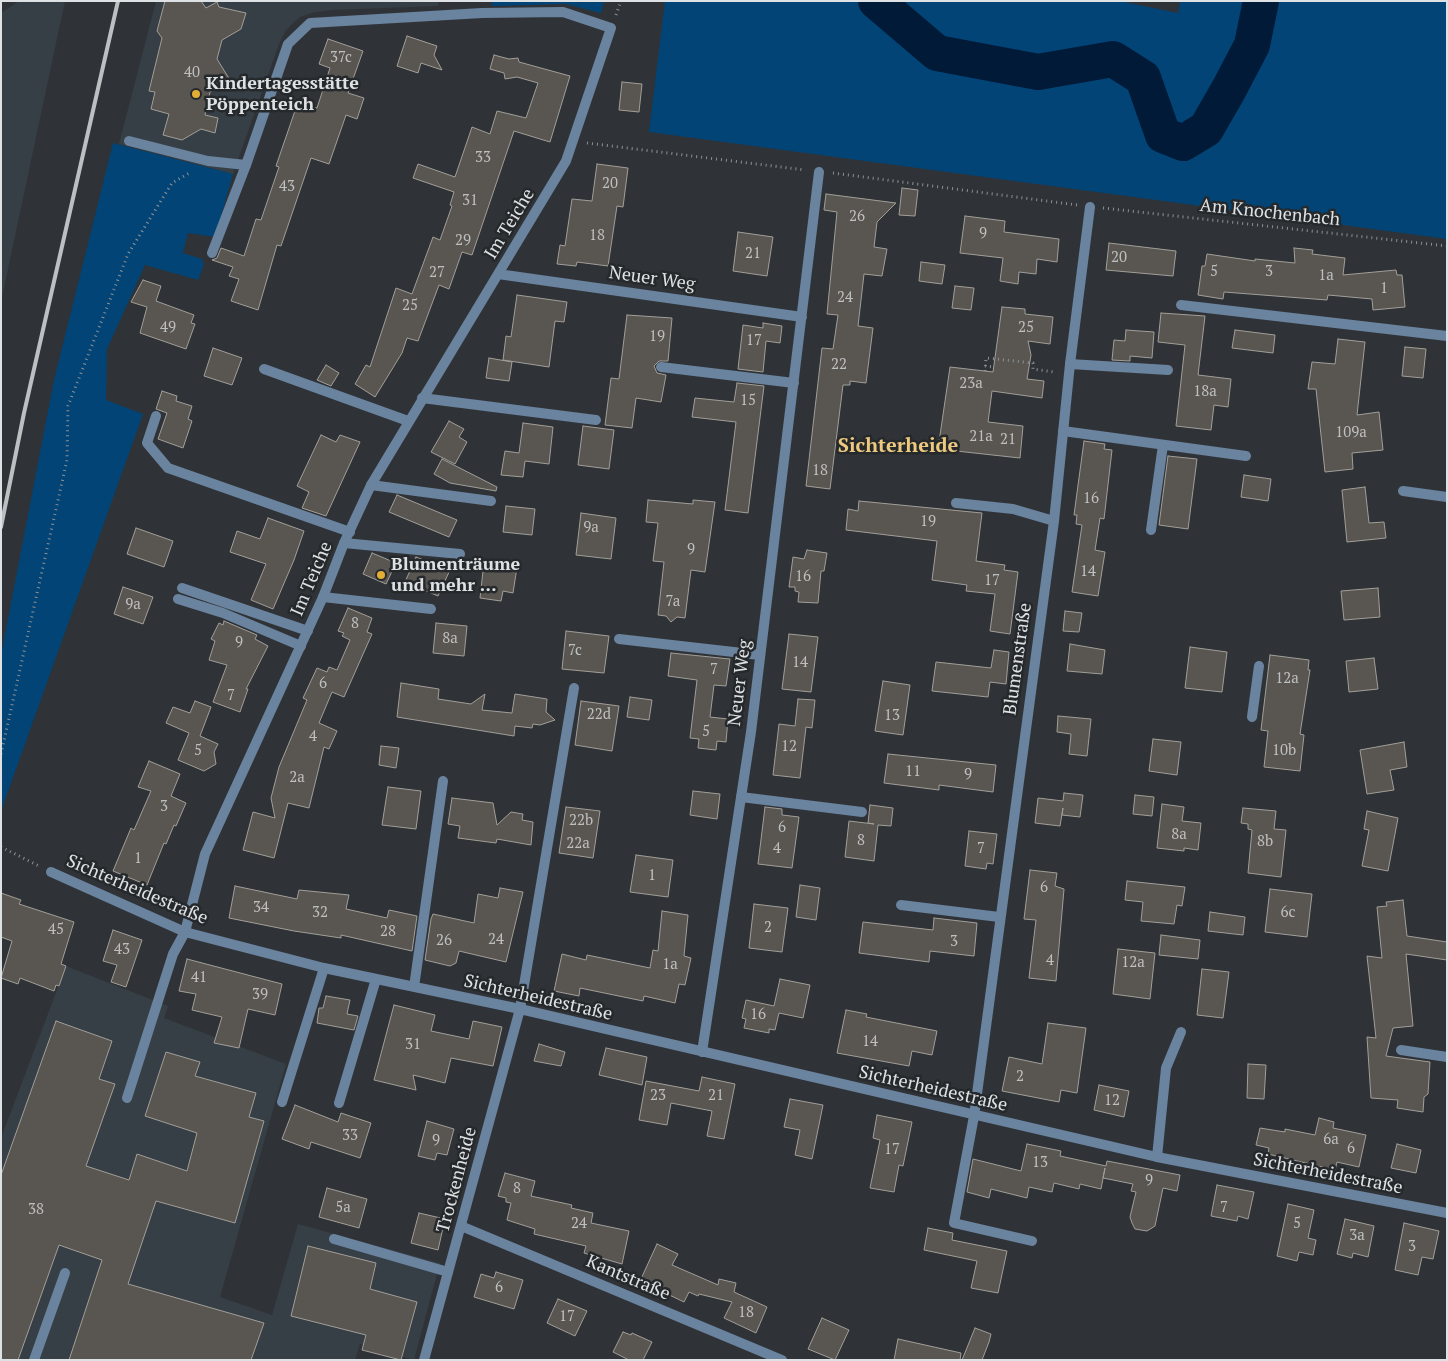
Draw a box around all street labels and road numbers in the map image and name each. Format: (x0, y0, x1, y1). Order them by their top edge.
street label: Im Teiche (480, 185, 540, 263)
street label: Am Knochenbach (1199, 195, 1341, 231)
street label: Neuer Weg (607, 262, 697, 296)
street label: Im Teiche (287, 539, 337, 619)
street label: Blumenstraße (999, 601, 1037, 717)
street label: Neuer Weg (724, 638, 756, 728)
street label: Sichterheidestraße (63, 850, 211, 930)
street label: Sichterheidestraße (462, 970, 614, 1026)
street label: Sichterheidestraße (857, 1061, 1009, 1117)
street label: Trockenheide (432, 1125, 482, 1235)
street label: Sichterheidestraße (1251, 1149, 1405, 1199)
street label: Kantstraße (583, 1251, 673, 1305)

